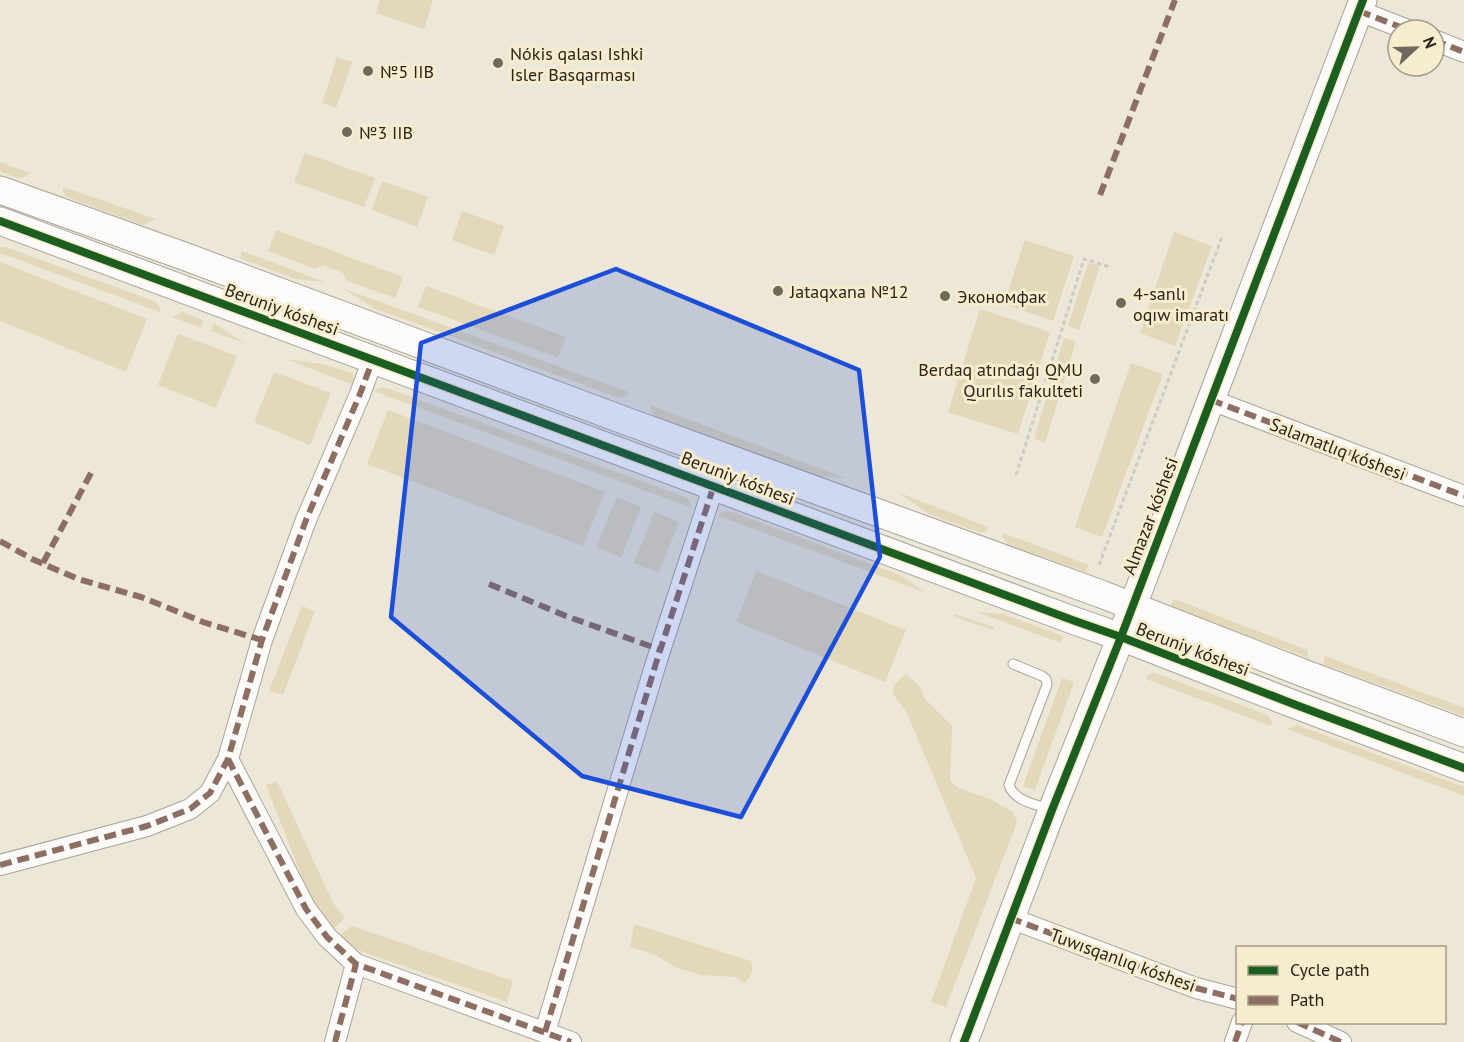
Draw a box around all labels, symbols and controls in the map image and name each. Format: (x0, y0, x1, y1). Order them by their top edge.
north arrow (1386, 18, 1446, 78)
text: N (1419, 34, 1441, 51)
place label: Nókis qalası Ishki Isler Basqarması (510, 42, 644, 86)
marker: Nókis qalası Ishki Isler Basqarması (491, 56, 505, 70)
place label: №5 IIB (380, 60, 434, 83)
marker: №5 IIB (361, 64, 375, 78)
place label: №3 IIB (359, 121, 413, 144)
marker: №3 IIB (340, 125, 354, 139)
street label: Beruniy kóshesi (222, 278, 342, 340)
place label: Jataqxana №12 (789, 280, 909, 303)
place label: 4-sanlı oqıw imaratı (1133, 282, 1229, 326)
marker: Jataqxana №12 (771, 284, 785, 298)
place label: Экономфак (957, 285, 1047, 308)
marker: Экономфак (938, 289, 952, 303)
marker: 4-sanlı oqıw imaratı (1114, 296, 1128, 310)
place label: Berdaq atındaǵı QMU Qurılıs fakulteti (918, 358, 1083, 402)
marker: Berdaq atındaǵı QMU Qurılıs fakulteti (1088, 372, 1102, 386)
street label: Salamatlıq kóshesi (1267, 412, 1409, 486)
street label: Beruniy kóshesi (678, 446, 798, 510)
street label: Almazar kóshesi (1117, 454, 1183, 578)
street label: Beruniy kóshesi (1133, 617, 1253, 681)
street label: Tuwısqanlıq kóshesi (1047, 923, 1199, 997)
legend (1236, 946, 1446, 1024)
text: Cycle path (1290, 958, 1370, 981)
text: Path (1290, 988, 1324, 1011)

